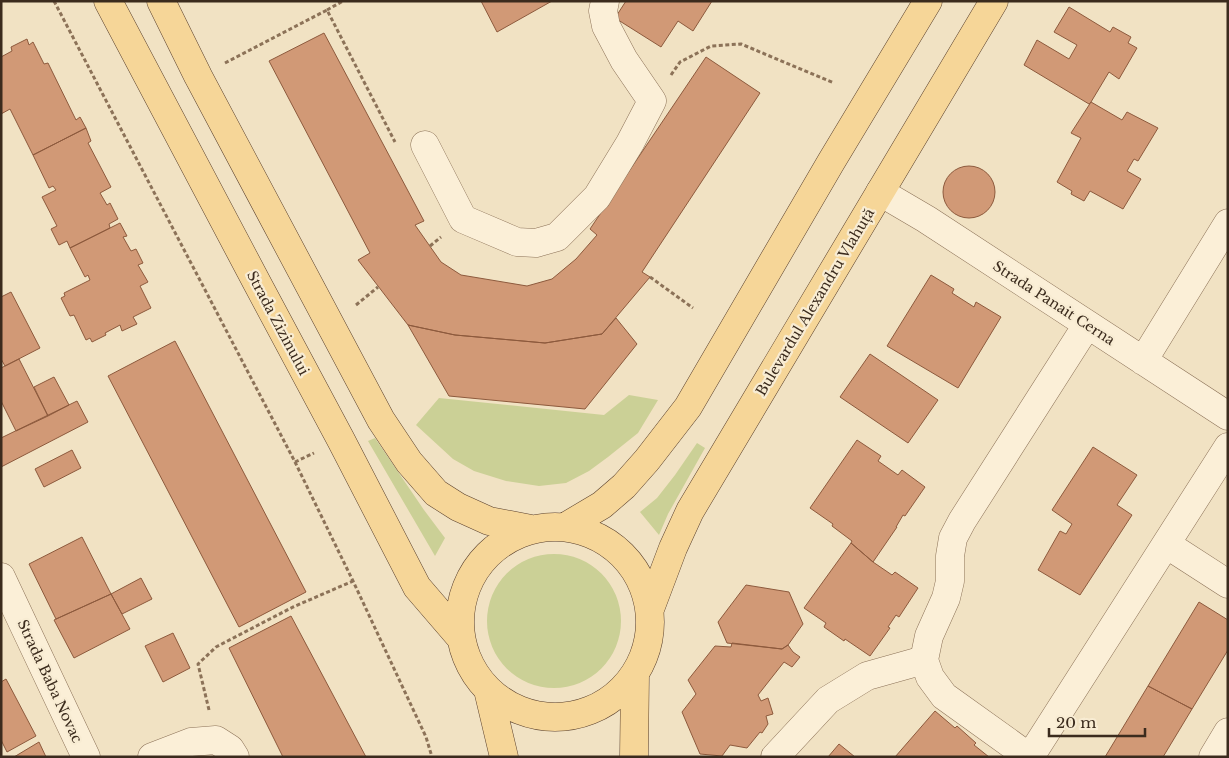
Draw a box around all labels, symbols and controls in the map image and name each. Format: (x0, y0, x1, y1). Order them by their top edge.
street label: Bulevardul Alexandru Vlahuță (752, 205, 878, 399)
street label: Strada Panait Cerna (990, 257, 1119, 349)
street label: Strada Zizinului (243, 268, 313, 378)
street label: Strada Baba Novac (14, 617, 87, 746)
scale bar (1049, 706, 1145, 738)
text: 20 m (1056, 713, 1096, 732)

